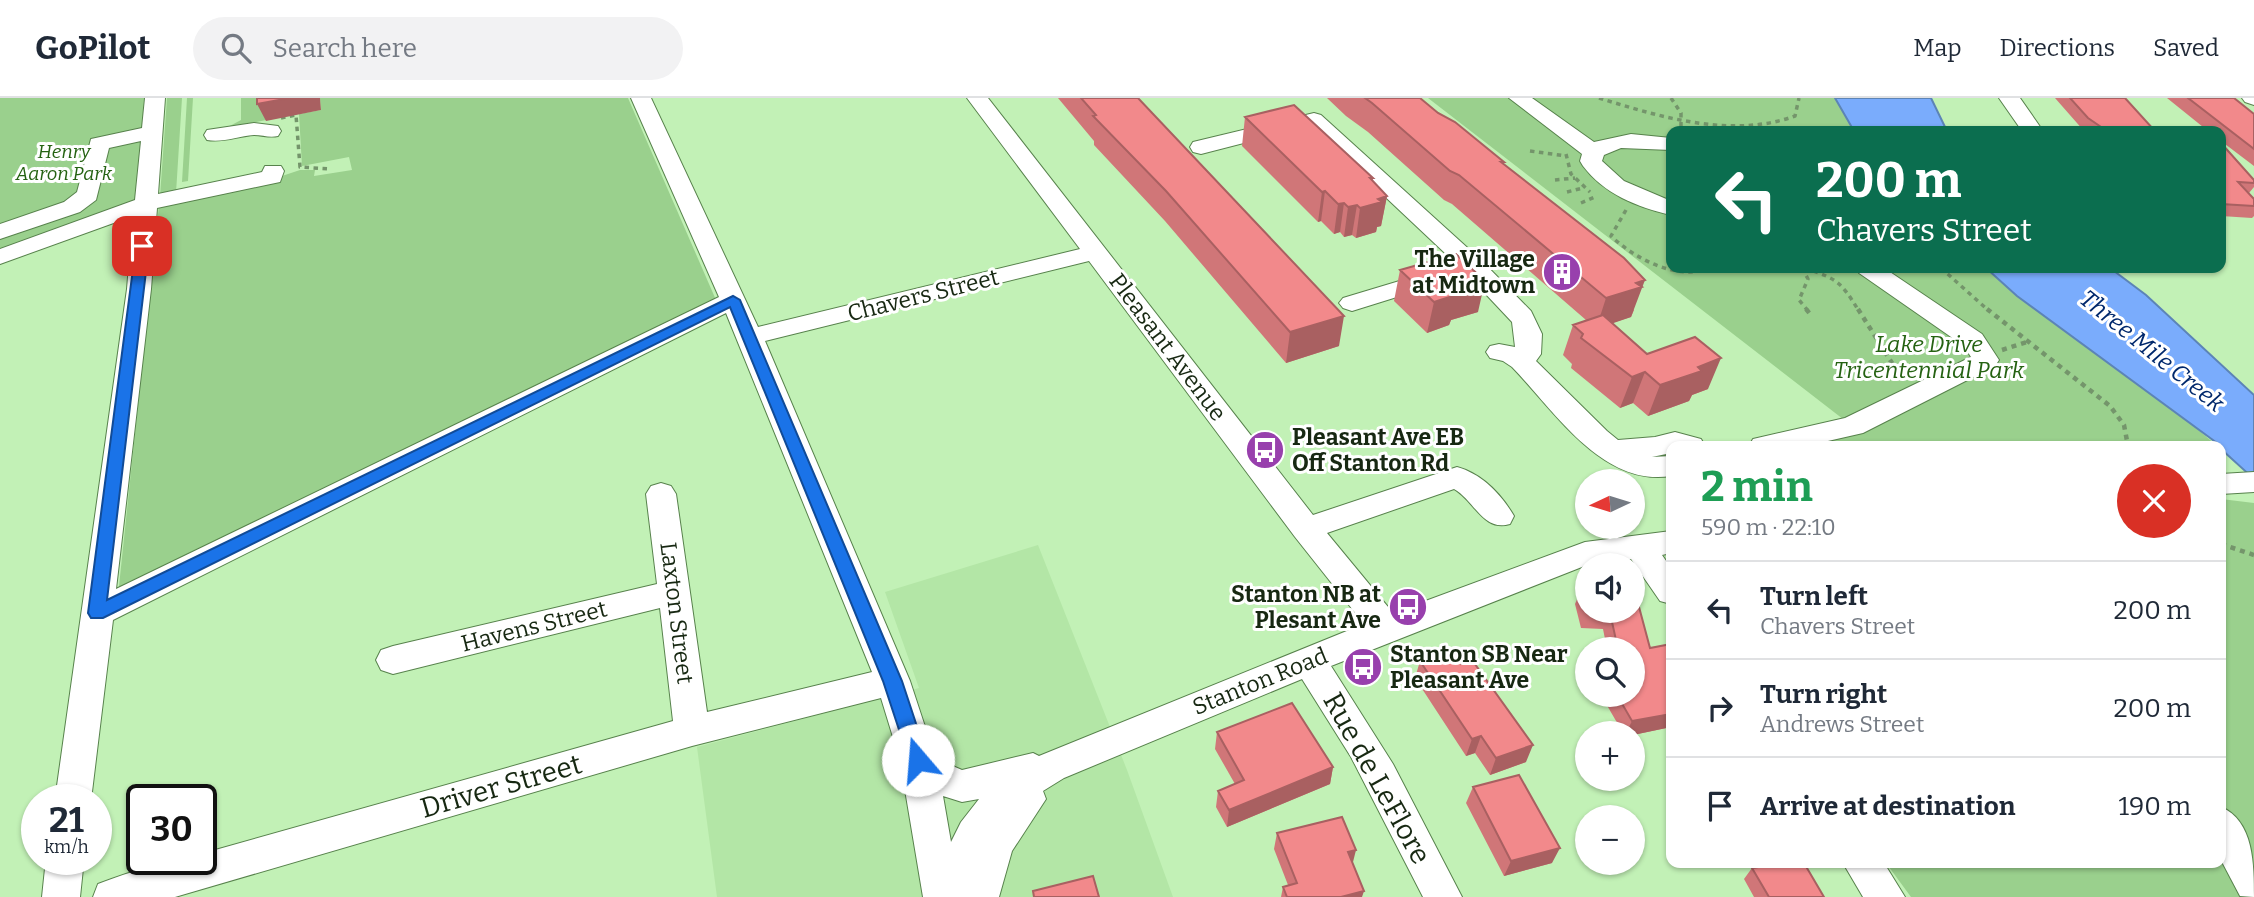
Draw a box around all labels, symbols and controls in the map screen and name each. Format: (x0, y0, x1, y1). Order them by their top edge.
search box (193, 17, 683, 80)
text: GoPilot (35, 28, 151, 68)
icon: search (217, 29, 255, 67)
text: Search here (273, 33, 417, 64)
text: Map (1913, 34, 1962, 62)
text: Directions (2000, 34, 2115, 62)
text: Saved (2153, 34, 2219, 62)
park label: Henry Aaron Park (15, 140, 113, 185)
text: 200 m (1816, 151, 1961, 210)
icon: left (1701, 154, 1792, 245)
text: Chavers Street (1816, 211, 2032, 249)
pin (112, 216, 172, 276)
icon: arrive (123, 227, 161, 265)
place label: The Village at Midtown (1412, 245, 1535, 299)
building icon: The Village at Midtown (1541, 251, 1583, 293)
street label: Chavers Street (844, 263, 1002, 327)
street label: Pleasant Avenue (1104, 268, 1232, 426)
water label: Three Mile Creek (2074, 284, 2231, 418)
park label: Lake Drive Tricentennial Park (1834, 330, 2025, 384)
place label: Pleasant Ave EB Off Stanton Rd (1292, 423, 1464, 477)
bus stop icon: Pleasant Ave EB Off Stanton Rd (1244, 429, 1286, 471)
text: 2 min (1701, 462, 1813, 512)
button: close (2117, 464, 2191, 538)
north arrow (1575, 469, 1645, 539)
map controls (1575, 469, 1645, 875)
text: 590 m · 22:10 (1701, 513, 1836, 541)
street label: Laxton Street (654, 540, 700, 686)
button: sound (1575, 553, 1645, 623)
place label: Stanton NB at Plesant Ave (1231, 580, 1381, 634)
text: Turn left (1760, 581, 1868, 612)
bus stop icon: Stanton NB at Plesant Ave (1387, 586, 1429, 628)
icon: left (1701, 591, 1739, 629)
street label: Havens Street (458, 594, 610, 658)
text: 200 m (2114, 595, 2191, 626)
text: Chavers Street (1760, 612, 1915, 640)
button: search (1575, 637, 1645, 707)
place label: Stanton SB Near Pleasant Ave (1390, 640, 1568, 694)
street label: Stanton Road (1188, 641, 1332, 721)
bus stop icon: Stanton SB Near Pleasant Ave (1342, 646, 1384, 688)
text: Turn right (1760, 679, 1887, 710)
street label: Rue de LeFlore (1316, 687, 1438, 869)
icon: right (1701, 689, 1739, 727)
text: 200 m (2114, 693, 2191, 724)
text: Andrews Street (1760, 710, 1924, 738)
button: + (1575, 721, 1645, 791)
position arrow (881, 723, 955, 797)
street label: Driver Street (417, 747, 585, 825)
speed limit sign: 30 (126, 784, 217, 875)
icon: arrive (1701, 787, 1739, 825)
text: Arrive at destination (1760, 791, 2015, 822)
text: 190 m (2119, 791, 2191, 822)
text: 21 (49, 799, 84, 841)
button: − (1575, 805, 1645, 875)
text: km/h (44, 836, 89, 858)

